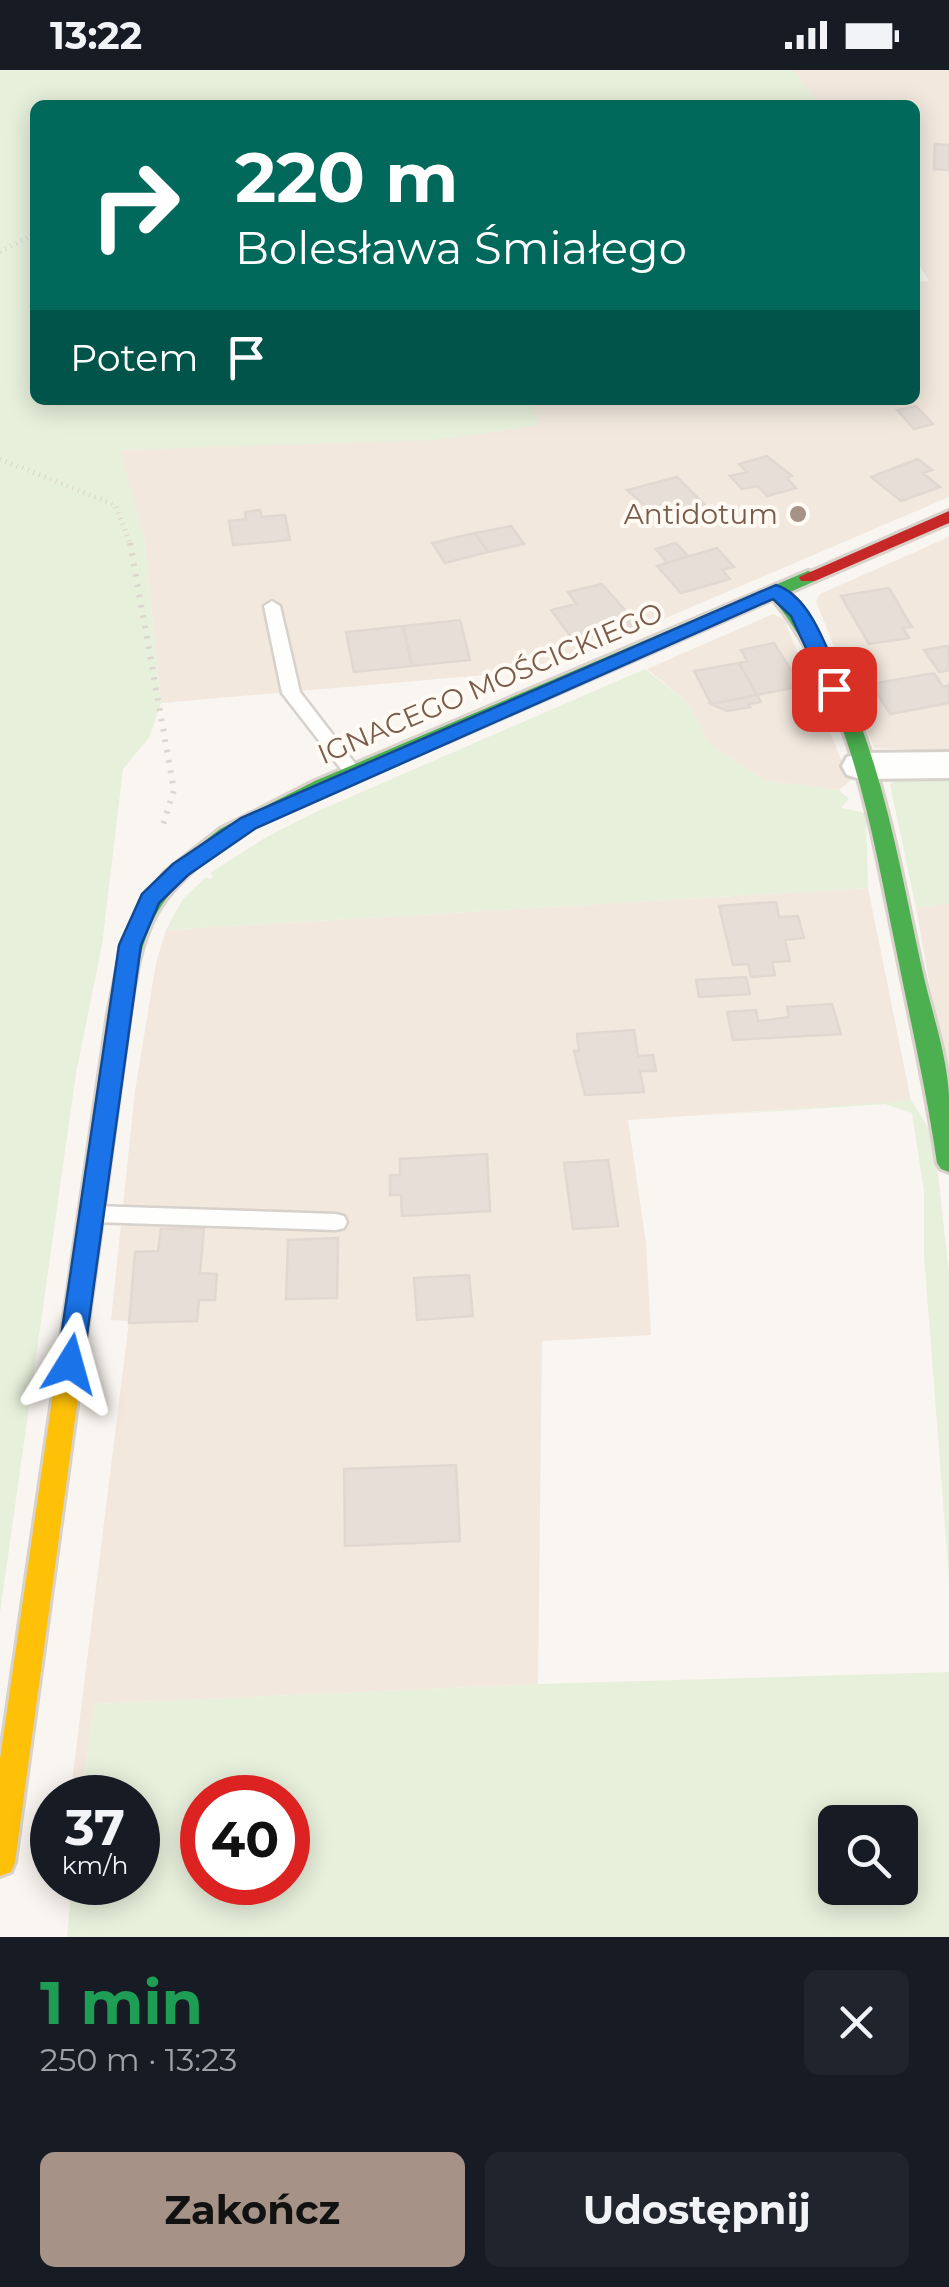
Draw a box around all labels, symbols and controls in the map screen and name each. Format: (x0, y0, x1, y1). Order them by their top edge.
text: 13:22 (50, 12, 142, 59)
text: 220 m (235, 134, 458, 220)
icon: right (70, 140, 200, 270)
text: Bolesława Śmiałego (235, 220, 687, 275)
icon: arrive (219, 330, 274, 385)
text: Potem (70, 334, 199, 381)
place label: Antidotum (624, 497, 778, 531)
marker: Antidotum (787, 503, 809, 525)
street label: IGNACEGO MOŚCICKIEGO (312, 595, 668, 771)
pin (792, 647, 877, 732)
icon: arrive (807, 662, 862, 717)
position arrow (18, 1312, 122, 1416)
speed limit sign: 40 (180, 1775, 310, 1905)
text: 37 (65, 1797, 125, 1858)
map controls (818, 1805, 918, 1905)
button: search (818, 1805, 918, 1905)
text: km/h (62, 1850, 128, 1880)
text: 1 min (40, 1966, 203, 2039)
button: close (804, 1970, 909, 2075)
text: 250 m · 13:23 (40, 2040, 237, 2079)
button: Zakończ (40, 2152, 465, 2267)
button: Udostępnij (485, 2152, 909, 2267)

